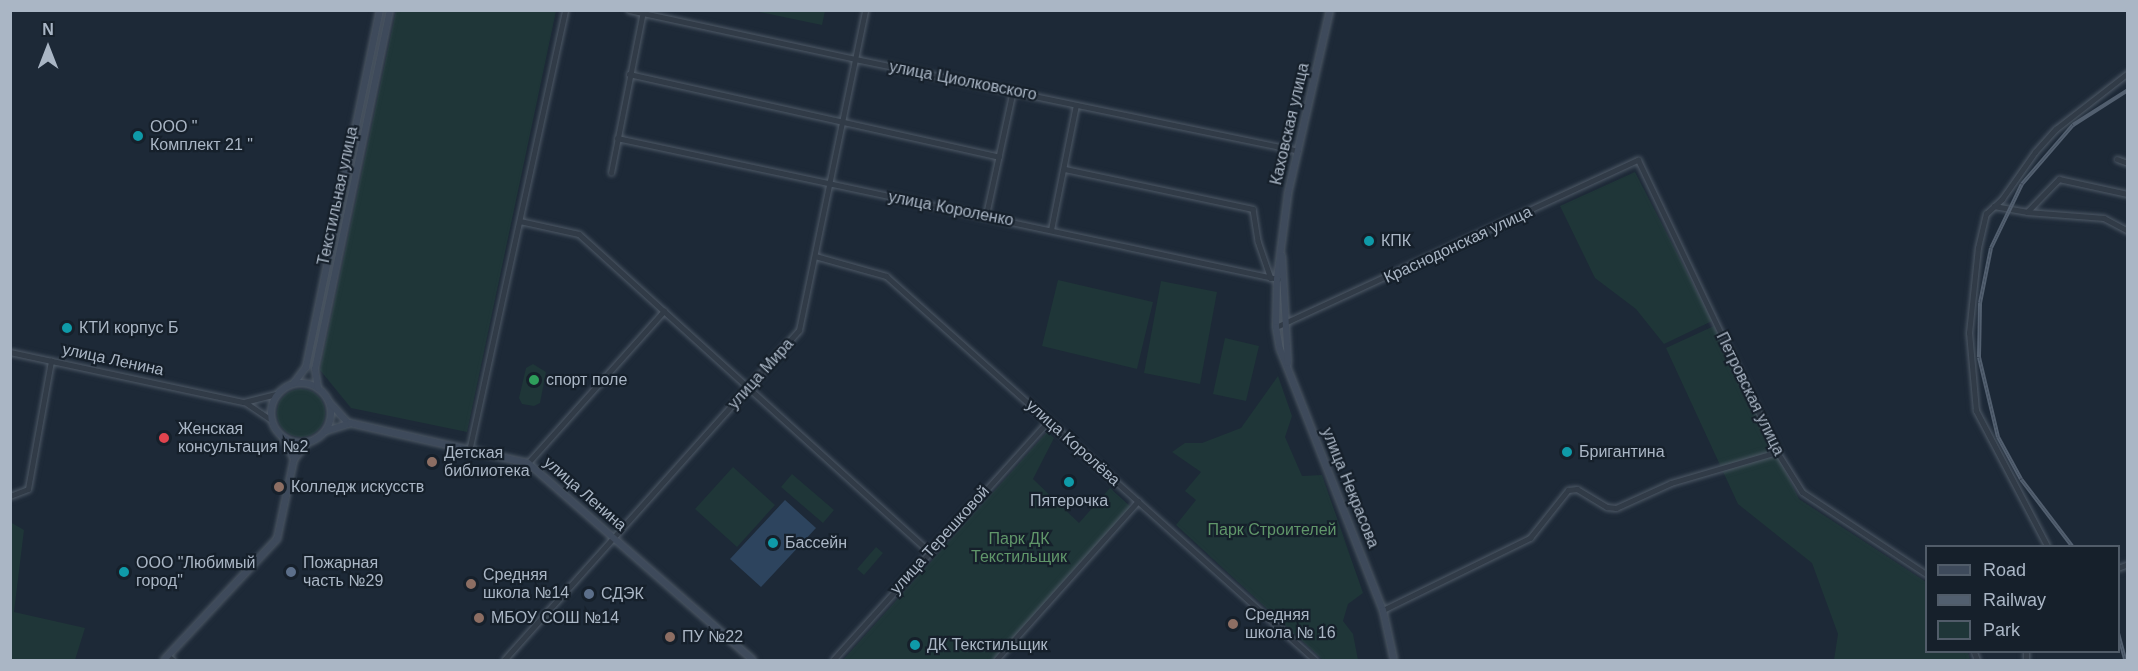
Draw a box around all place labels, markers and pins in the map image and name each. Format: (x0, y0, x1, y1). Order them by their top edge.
place label: ООО " Комплект 21 " (150, 117, 253, 155)
marker: ООО " Комплект 21 " (131, 129, 145, 143)
place label: КПК (1381, 231, 1411, 251)
marker: КПК (1362, 234, 1376, 248)
place label: КТИ корпус Б (79, 318, 178, 338)
marker: КТИ корпус Б (60, 321, 74, 335)
place label: спорт поле (546, 370, 627, 390)
marker: спорт поле (527, 373, 541, 387)
place label: Женская консультация №2 (178, 419, 308, 457)
marker: Женская консультация №2 (155, 429, 173, 447)
place label: Бригантина (1579, 442, 1665, 462)
place label: Детская библиотека (444, 443, 530, 481)
marker: Бригантина (1560, 445, 1574, 459)
marker: Детская библиотека (425, 455, 439, 469)
marker: Пятерочка (1062, 475, 1076, 489)
place label: Колледж искусств (291, 477, 424, 497)
marker: Колледж искусств (272, 480, 286, 494)
place label: Пятерочка (1030, 491, 1108, 511)
place label: Бассейн (785, 533, 847, 553)
marker: Бассейн (766, 536, 780, 550)
place label: ООО "Любимый город" (136, 553, 255, 591)
place label: Пожарная часть №29 (303, 553, 383, 591)
marker: ООО "Любимый город" (117, 565, 131, 579)
marker: Пожарная часть №29 (284, 565, 298, 579)
place label: Средняя школа №14 (483, 565, 569, 603)
marker: Средняя школа №14 (464, 577, 478, 591)
place label: СДЭК (601, 584, 644, 604)
marker: СДЭК (582, 587, 596, 601)
place label: Средняя школа № 16 (1245, 605, 1336, 643)
place label: МБОУ СОШ №14 (491, 608, 619, 628)
marker: МБОУ СОШ №14 (472, 611, 486, 625)
marker: Средняя школа № 16 (1226, 617, 1240, 631)
place label: ПУ №22 (682, 627, 743, 647)
marker: ПУ №22 (663, 630, 677, 644)
place label: ДК Текстильщик (927, 635, 1048, 655)
marker: ДК Текстильщик (908, 638, 922, 652)

